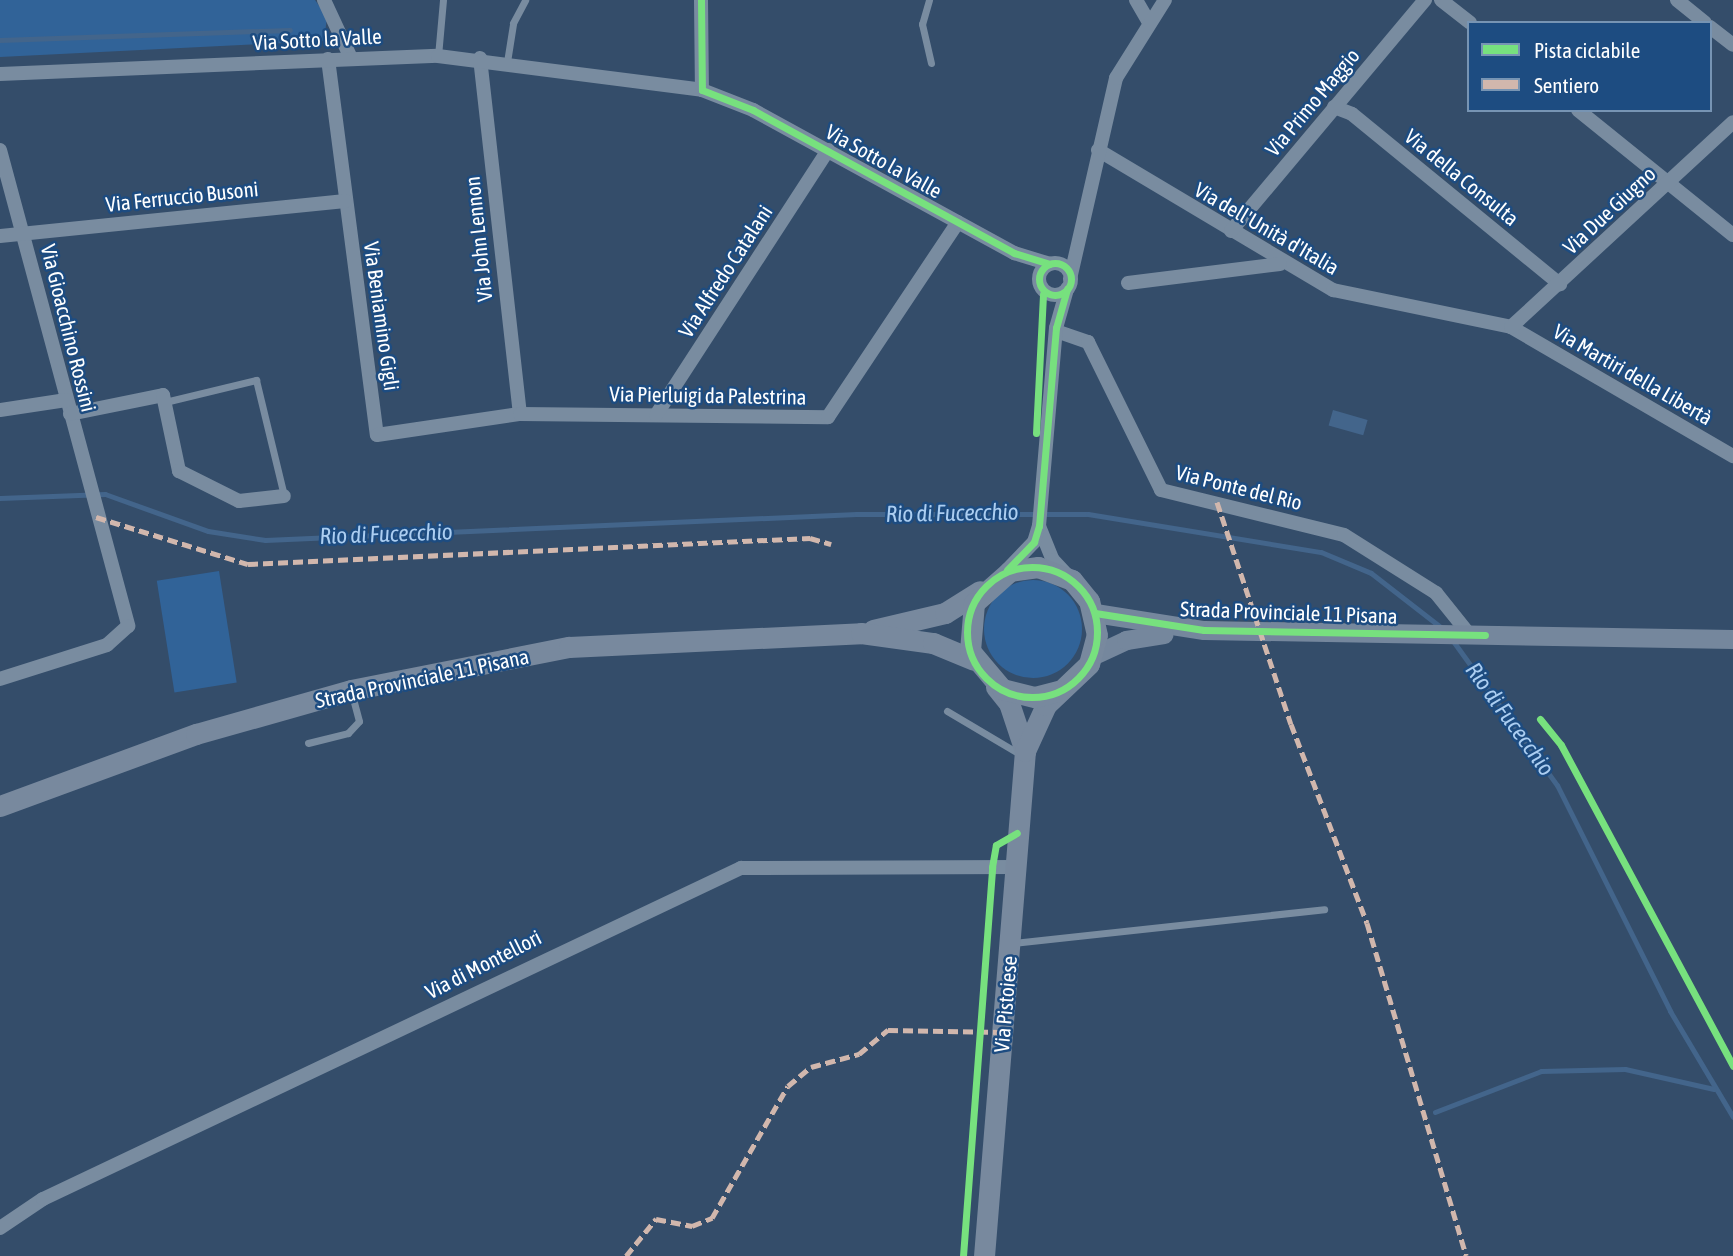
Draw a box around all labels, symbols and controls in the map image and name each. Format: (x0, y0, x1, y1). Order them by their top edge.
legend (1467, 21, 1712, 112)
street label: Via Sotto la Valle (252, 23, 382, 55)
text: Pista ciclabile (1534, 38, 1640, 62)
street label: Via Primo Maggio (1260, 43, 1364, 161)
text: Sentiero (1534, 73, 1599, 97)
street label: Via Sotto la Valle (821, 119, 947, 203)
street label: Via della Consulta (1400, 123, 1524, 231)
street label: Via Due Giugno (1558, 161, 1660, 259)
street label: Via Ferruccio Busoni (104, 175, 260, 217)
street label: Via John Lennon (459, 175, 497, 303)
street label: Via dell'Unità d'Italia (1190, 176, 1344, 280)
street label: Via Alfredo Catalani (673, 200, 777, 342)
street label: Via Beniamino Gigli (359, 240, 405, 392)
street label: Via Gioacchino Rossini (36, 242, 102, 414)
street label: Via Martiri della Libertà (1549, 318, 1717, 430)
street label: Via Pierluigi da Palestrina (609, 381, 807, 409)
street label: Via Ponte del Rio (1173, 459, 1305, 515)
water label: Rio di Fucecchio (885, 498, 1019, 528)
water label: Rio di Fucecchio (319, 518, 453, 550)
street label: Strada Provinciale 11 Pisana (1180, 596, 1398, 628)
street label: Strada Provinciale 11 Pisana (313, 643, 531, 713)
water label: Rio di Fucecchio (1460, 657, 1560, 781)
street label: Via di Montellori (421, 924, 545, 1004)
street label: Via Pistoiese (988, 955, 1022, 1053)

